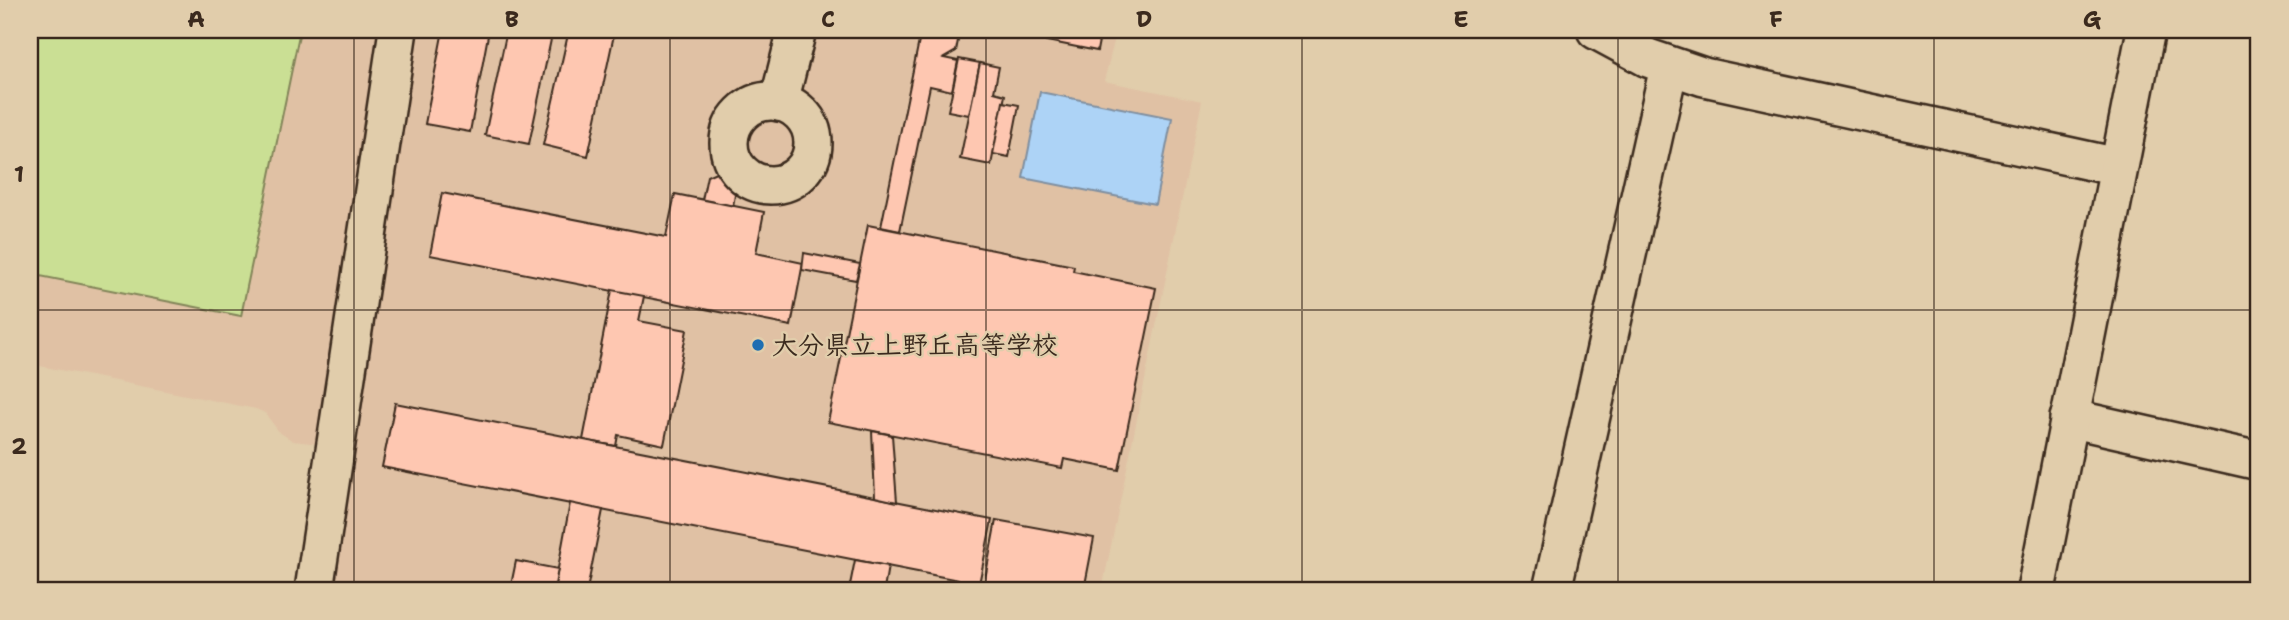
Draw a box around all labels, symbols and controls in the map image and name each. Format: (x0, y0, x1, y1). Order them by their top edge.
text: A (187, 4, 205, 34)
text: B (505, 4, 519, 34)
text: C (821, 4, 835, 34)
text: D (1136, 4, 1152, 34)
text: E (1453, 4, 1469, 34)
text: F (1769, 4, 1783, 34)
text: G (2083, 4, 2102, 34)
text: 1 (14, 159, 24, 189)
place label: 大分県立上野丘高等学校 (772, 327, 1058, 362)
marker: 大分県立上野丘高等学校 (750, 337, 766, 353)
text: 2 (11, 431, 27, 461)

